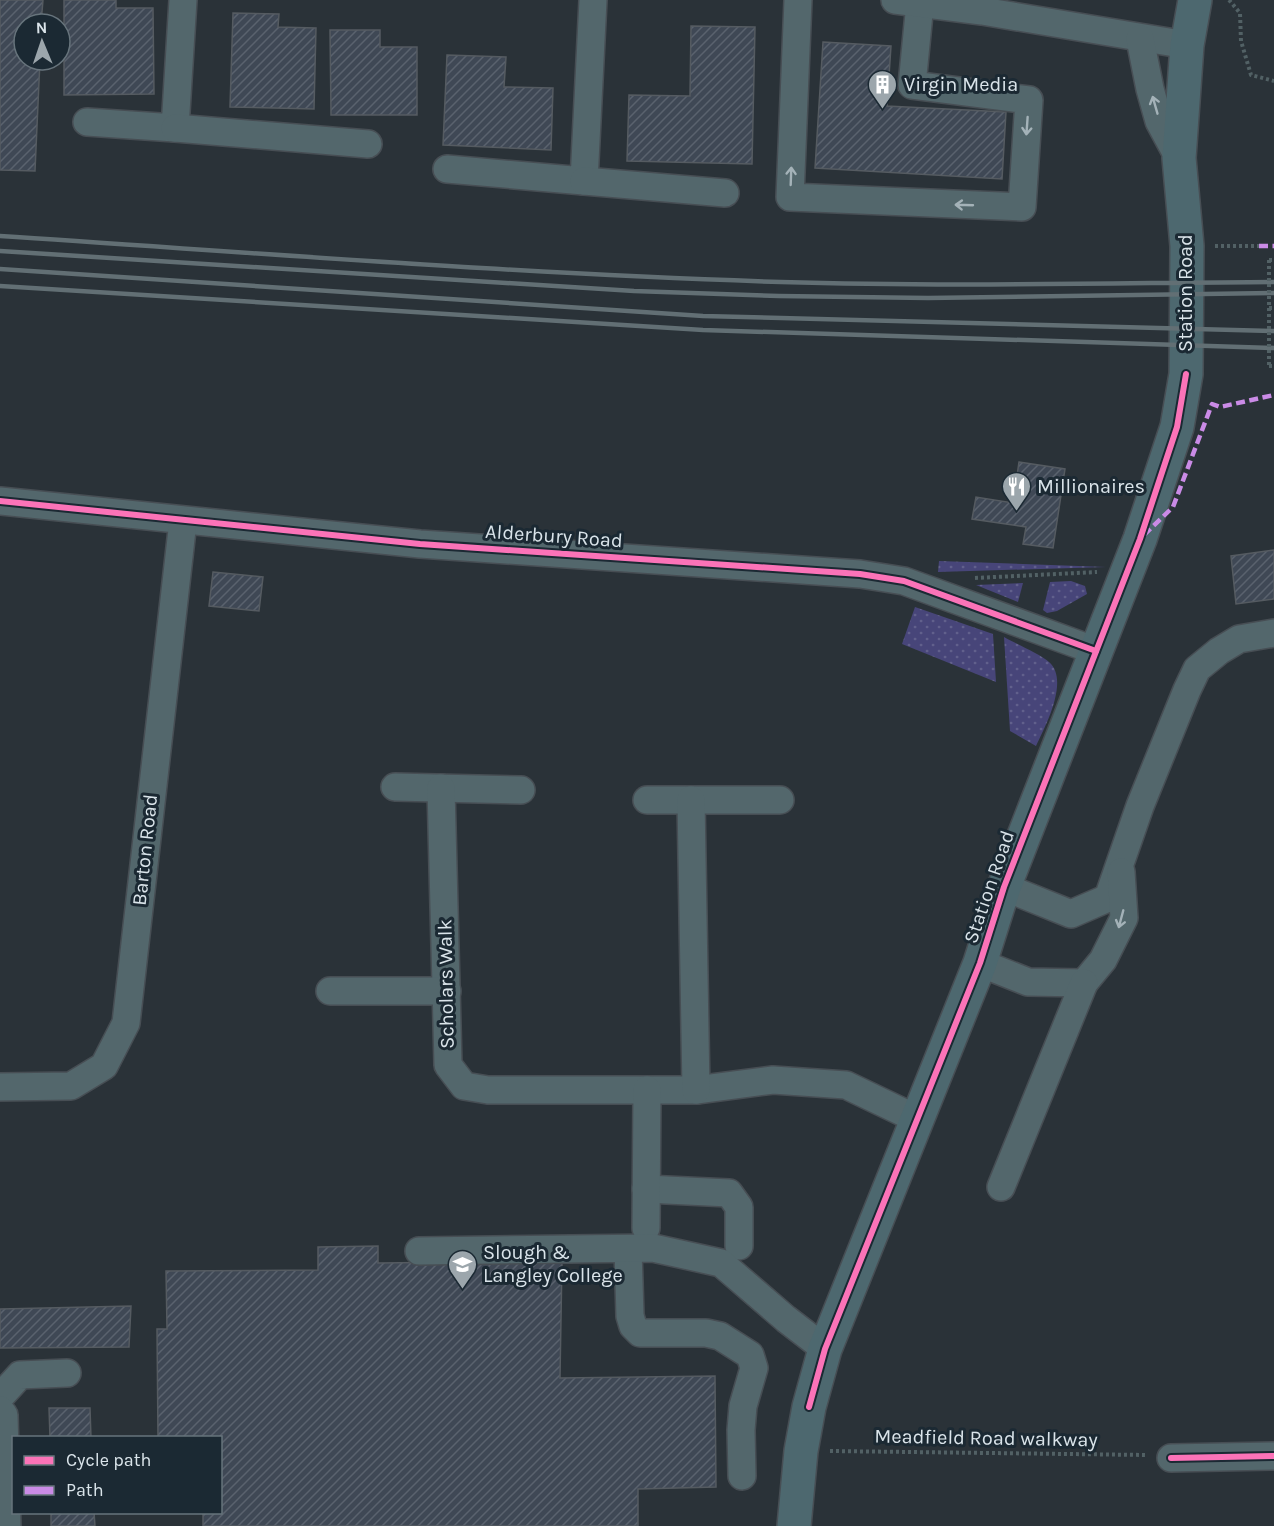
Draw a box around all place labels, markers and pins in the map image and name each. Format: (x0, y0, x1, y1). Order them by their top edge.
building icon: Virgin Media (867, 68, 899, 110)
place label: Virgin Media (904, 73, 1018, 96)
restaurant icon: Millionaires (1000, 470, 1032, 512)
place label: Millionaires (1037, 475, 1145, 498)
place label: Slough & Langley College (483, 1241, 623, 1287)
school or university icon: Slough & Langley College (446, 1248, 478, 1290)

